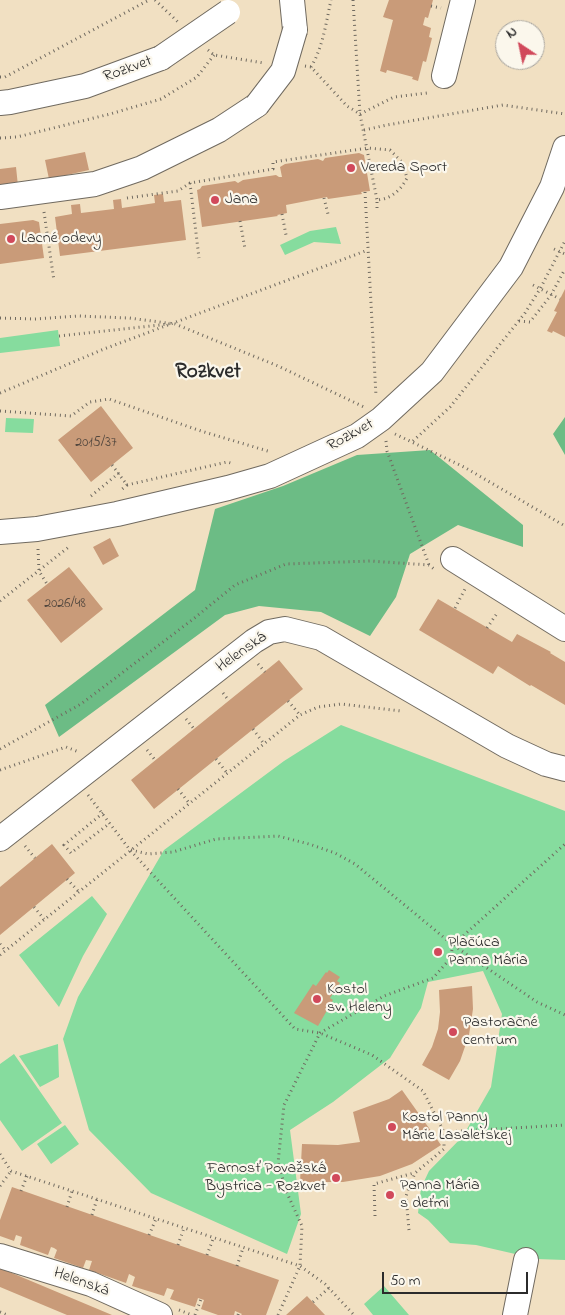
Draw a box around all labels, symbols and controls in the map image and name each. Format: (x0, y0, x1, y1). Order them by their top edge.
north arrow (495, 20, 545, 70)
text: N (502, 22, 522, 44)
street label: Rozkvet (101, 52, 155, 88)
place label: Vereda Sport (361, 158, 447, 178)
marker: Vereda Sport (345, 162, 357, 174)
place label: Jana (225, 190, 258, 210)
marker: Jana (209, 194, 221, 206)
place label: Lacné odevy (21, 229, 101, 249)
marker: Lacné odevy (5, 233, 17, 245)
district label: Rozkvet (175, 361, 241, 387)
street label: Rozkvet (324, 415, 378, 457)
house number: 2015/37 (75, 436, 117, 452)
house number: 2026/48 (44, 597, 86, 613)
street label: Helenská (213, 629, 271, 677)
place label: Plačúca Panna Mária (448, 933, 528, 971)
marker: Plačúca Panna Mária (432, 946, 444, 958)
place label: Kostol sv. Heleny (327, 980, 392, 1018)
marker: Kostol sv. Heleny (311, 993, 323, 1005)
place label: Pastoračné centrum (463, 1013, 538, 1051)
marker: Pastoračné centrum (447, 1026, 459, 1038)
place label: Kostol Panny Márie Lasaletskej (402, 1108, 511, 1146)
marker: Kostol Panny Márie Lasaletskej (386, 1121, 398, 1133)
place label: Farnosť Považská Bystrica - Rozkvet (205, 1159, 326, 1197)
marker: Farnosť Považská Bystrica - Rozkvet (330, 1172, 342, 1184)
place label: Panna Mária s deťmi (400, 1176, 480, 1214)
marker: Panna Mária s deťmi (384, 1189, 396, 1201)
scale bar (385, 1262, 531, 1294)
street label: Helenská (51, 1264, 111, 1302)
text: 50 m (390, 1270, 420, 1292)

